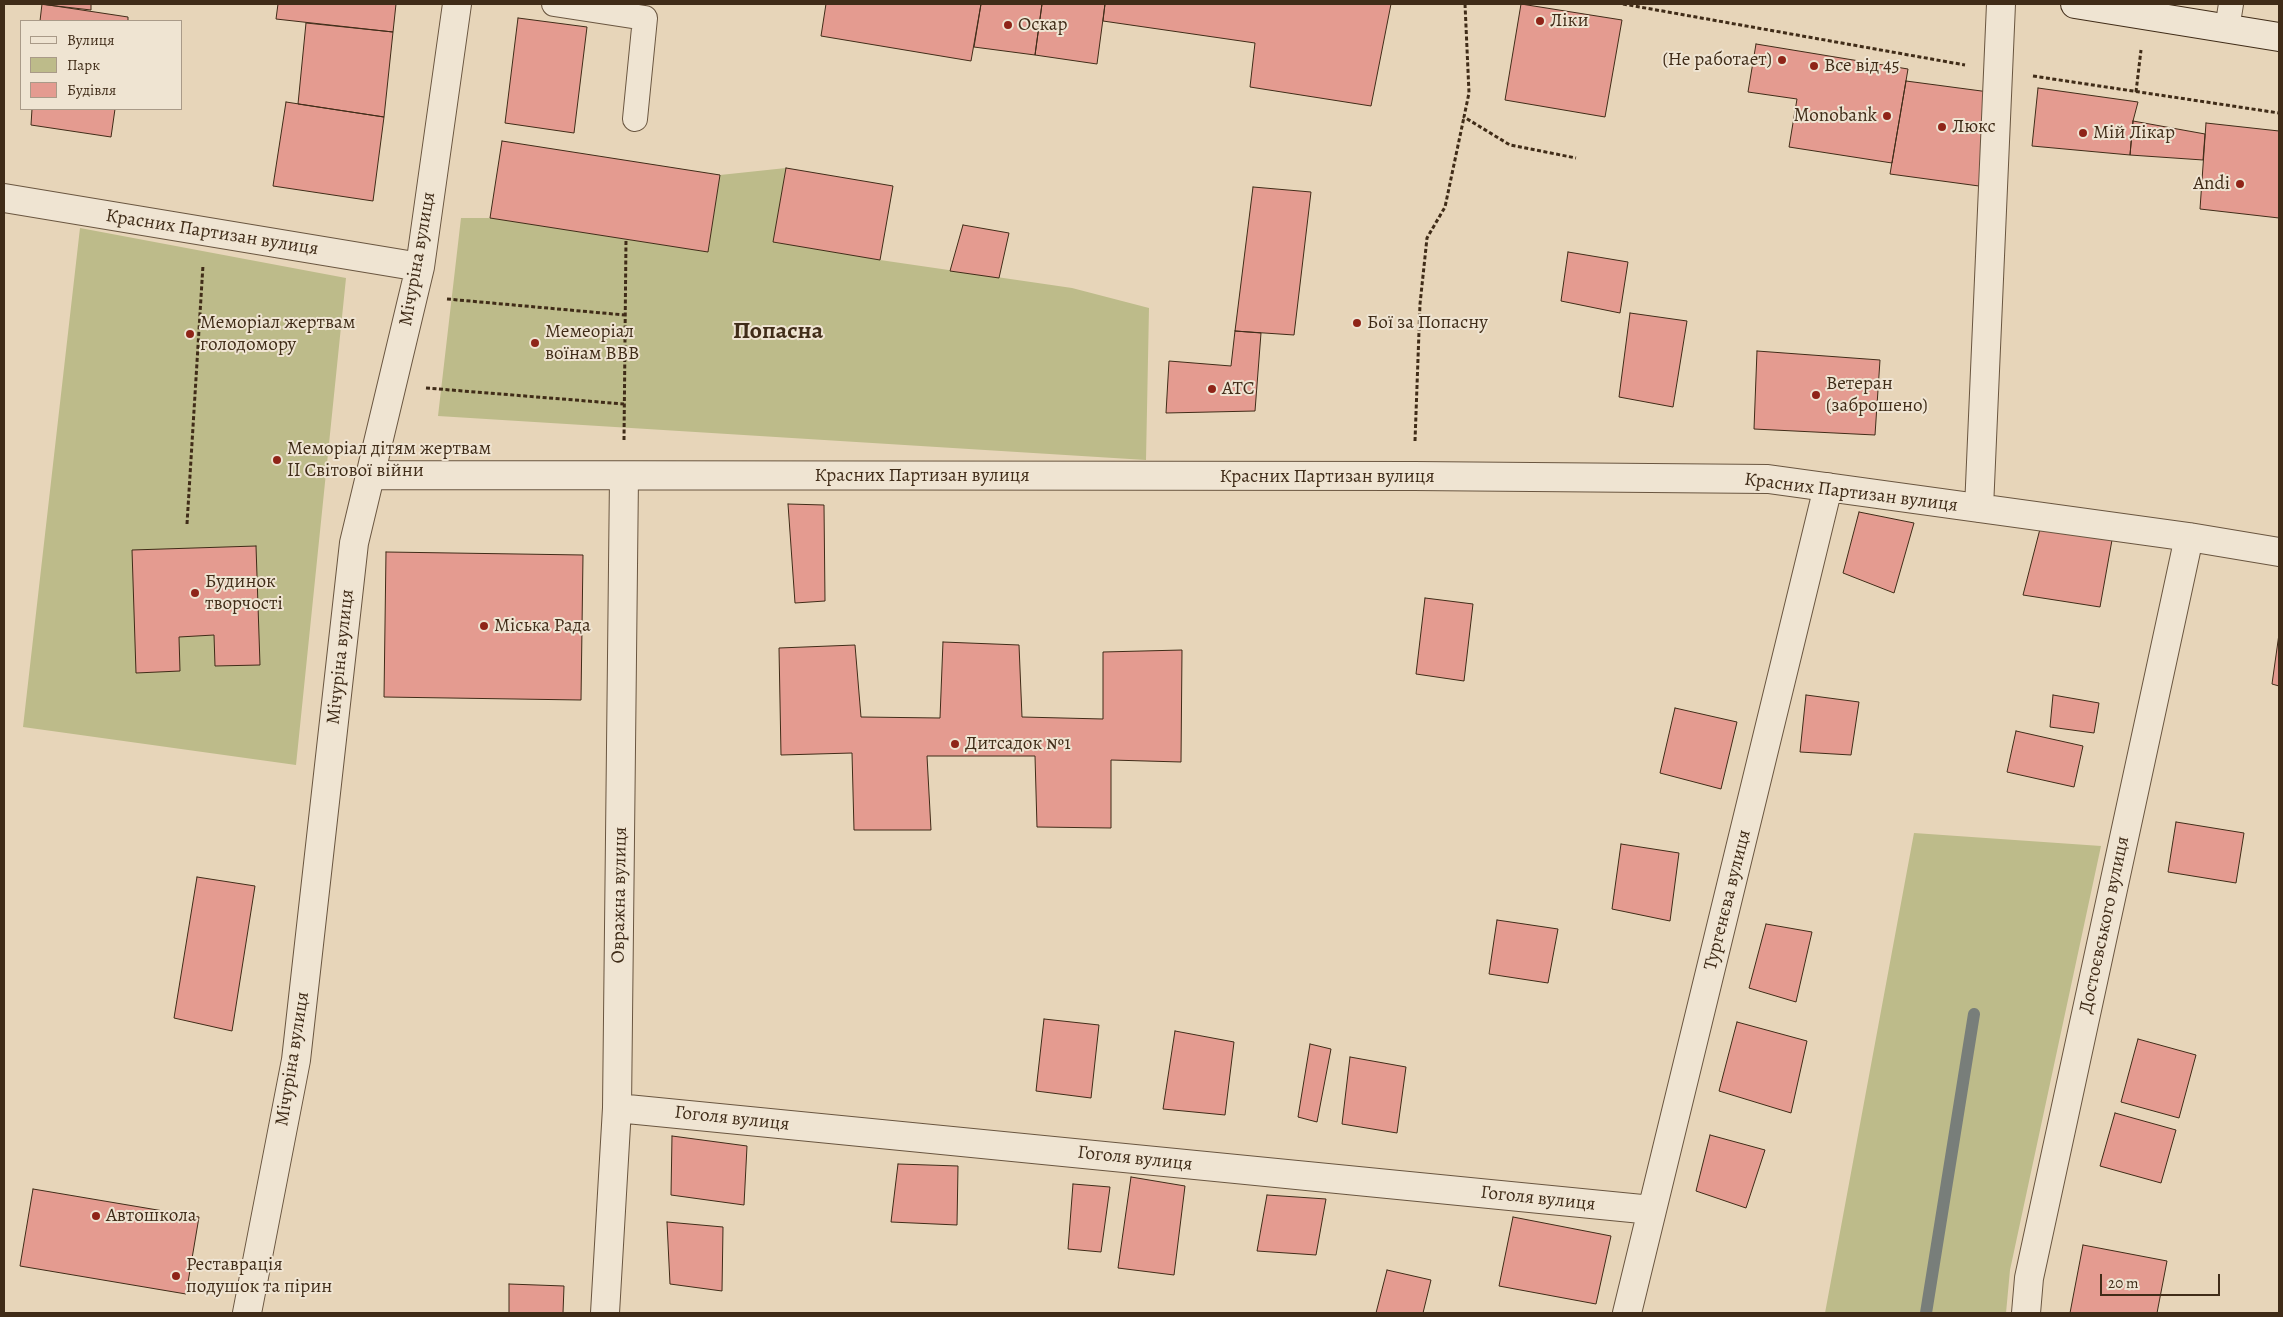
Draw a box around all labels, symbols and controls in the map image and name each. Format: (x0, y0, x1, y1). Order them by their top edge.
place label: Ліки (1550, 10, 1589, 32)
place label: Оскар (1018, 14, 1068, 36)
marker: Ліки (1534, 15, 1546, 27)
marker: Оскар (1002, 19, 1014, 31)
legend (20, 20, 182, 110)
text: Вулиця (67, 30, 114, 50)
place label: (Не работает) (1663, 49, 1772, 71)
marker: (Не работает) (1776, 54, 1788, 66)
text: Парк (67, 55, 100, 75)
place label: Все від 45 (1824, 55, 1900, 77)
marker: Все від 45 (1808, 60, 1820, 72)
text: Будівля (67, 80, 116, 100)
place label: Monobank (1794, 105, 1877, 127)
marker: Monobank (1881, 110, 1893, 122)
place label: Люкс (1952, 116, 1996, 138)
marker: Люкс (1936, 121, 1948, 133)
place label: Мій Лікар (2093, 122, 2175, 144)
marker: Мій Лікар (2077, 127, 2089, 139)
place label: Andi (2193, 173, 2230, 195)
marker: Andi (2234, 178, 2246, 190)
street label: Мічуріна вулиця (395, 190, 441, 328)
street label: Красних Партизан вулиця (104, 205, 320, 261)
place label: Меморіал жертвам голодомору (200, 312, 356, 356)
place label: Бої за Попасну (1367, 312, 1488, 334)
marker: Бої за Попасну (1351, 317, 1363, 329)
district label: Попасна (733, 318, 823, 346)
place label: Мемеоріал воїнам ВВВ (545, 321, 639, 365)
marker: Меморіал жертвам голодомору (184, 328, 196, 340)
marker: Мемеоріал воїнам ВВВ (529, 337, 541, 349)
place label: Ветеран (заброшено) (1826, 373, 1928, 417)
place label: АТС (1222, 378, 1255, 400)
marker: АТС (1206, 383, 1218, 395)
marker: Ветеран (заброшено) (1810, 389, 1822, 401)
place label: Меморіал дітям жертвам II Світової війни (287, 438, 491, 482)
marker: Меморіал дітям жертвам II Світової війни (271, 454, 283, 466)
street label: Красних Партизан вулиця (814, 465, 1030, 487)
street label: Красних Партизан вулиця (1219, 466, 1435, 488)
street label: Красних Партизан вулиця (1743, 469, 1959, 517)
place label: Будинок творчості (205, 571, 283, 615)
marker: Будинок творчості (189, 587, 201, 599)
street label: Мічуріна вулиця (323, 588, 359, 726)
place label: Міська Рада (494, 615, 591, 637)
marker: Міська Рада (478, 620, 490, 632)
place label: Дитсадок №1 (965, 733, 1071, 755)
marker: Дитсадок №1 (949, 738, 961, 750)
street label: Овражна вулиця (607, 826, 633, 964)
street label: Тургенєва вулиця (1700, 827, 1756, 973)
street label: Достоєвського вулиця (2075, 834, 2135, 1016)
street label: Мічуріна вулиця (271, 990, 315, 1128)
street label: Гоголя вулиця (673, 1102, 791, 1136)
street label: Гоголя вулиця (1076, 1142, 1194, 1176)
street label: Гоголя вулиця (1479, 1182, 1597, 1216)
place label: Автошкола (106, 1205, 197, 1227)
marker: Автошкола (90, 1210, 102, 1222)
place label: Реставрація подушок та пірин (186, 1254, 332, 1298)
scale bar (2103, 1264, 2223, 1296)
marker: Реставрація подушок та пірин (170, 1270, 182, 1282)
text: 20 m (2108, 1273, 2139, 1293)

